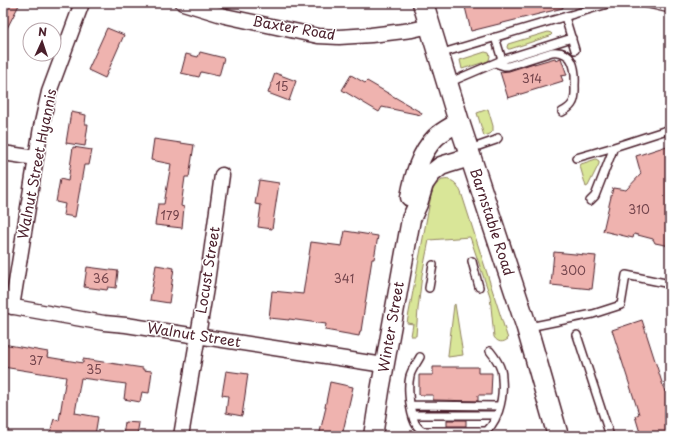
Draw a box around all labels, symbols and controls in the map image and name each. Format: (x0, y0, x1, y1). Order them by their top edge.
street label: Baxter Road (251, 10, 337, 45)
north arrow (22, 22, 62, 62)
text: N (38, 23, 48, 40)
house number: 314 (522, 69, 542, 87)
house number: 15 (275, 77, 289, 95)
street label: Walnut Street Hyannis (12, 87, 61, 241)
street label: Barnstable Road (465, 165, 520, 278)
house number: 310 (628, 200, 650, 218)
house number: 179 (161, 206, 179, 224)
street label: Locust Street (190, 224, 225, 315)
house number: 300 (560, 261, 586, 279)
house number: 36 (93, 269, 109, 287)
house number: 341 (334, 269, 354, 287)
street label: Winter Street (372, 280, 409, 374)
street label: Walnut Street (146, 317, 243, 352)
house number: 37 (29, 351, 44, 369)
house number: 35 (86, 360, 102, 378)

